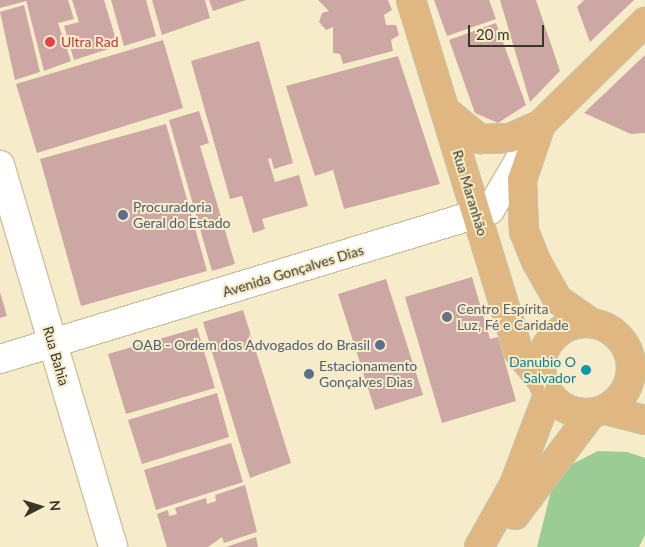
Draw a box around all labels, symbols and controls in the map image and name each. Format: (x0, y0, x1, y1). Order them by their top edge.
scale bar (470, 15, 546, 47)
text: 20 m (476, 25, 510, 43)
place label: Ultra Rad (61, 34, 118, 50)
marker: Ultra Rad (43, 35, 57, 49)
street label: Rua Maranhão (449, 148, 491, 238)
place label: Procuradoria Geral do Estado (133, 199, 231, 232)
marker: Procuradoria Geral do Estado (117, 209, 129, 221)
street label: Avenida Gonçalves Dias (220, 242, 366, 300)
place label: Centro Espírita Luz, Fé e Caridade (457, 301, 569, 334)
marker: Centro Espírita Luz, Fé e Caridade (441, 311, 453, 323)
street label: Rua Bahia (40, 324, 72, 388)
place label: OAB - Ordem dos Advogados do Brasil (132, 337, 370, 353)
marker: OAB - Ordem dos Advogados do Brasil (374, 339, 386, 351)
place label: Danubio O Salvador (509, 354, 576, 387)
place label: Estacionamento Gonçalves Dias (319, 358, 417, 391)
marker: Danubio O Salvador (580, 364, 592, 376)
marker: Estacionamento Gonçalves Dias (303, 368, 315, 380)
north arrow (15, 482, 65, 532)
text: N (47, 500, 64, 512)

